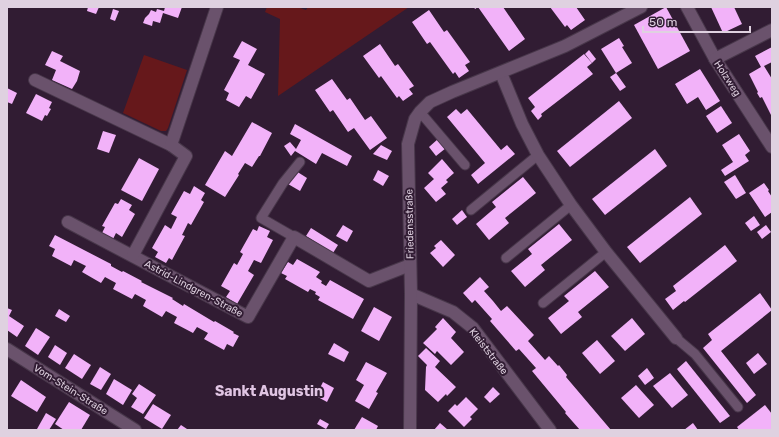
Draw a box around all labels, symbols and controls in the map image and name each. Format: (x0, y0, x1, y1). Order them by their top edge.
scale bar (643, 8, 750, 34)
text: 50 m (649, 15, 677, 29)
street label: Holzweg (711, 59, 743, 99)
street label: Friedensstraße (403, 189, 417, 259)
street label: Astrid-Lindgren-Straße (142, 258, 245, 320)
street label: Kleiststraße (466, 326, 510, 377)
street label: Vom-Stein-Straße (31, 362, 110, 418)
district label: Sankt Augustin (215, 383, 323, 400)

